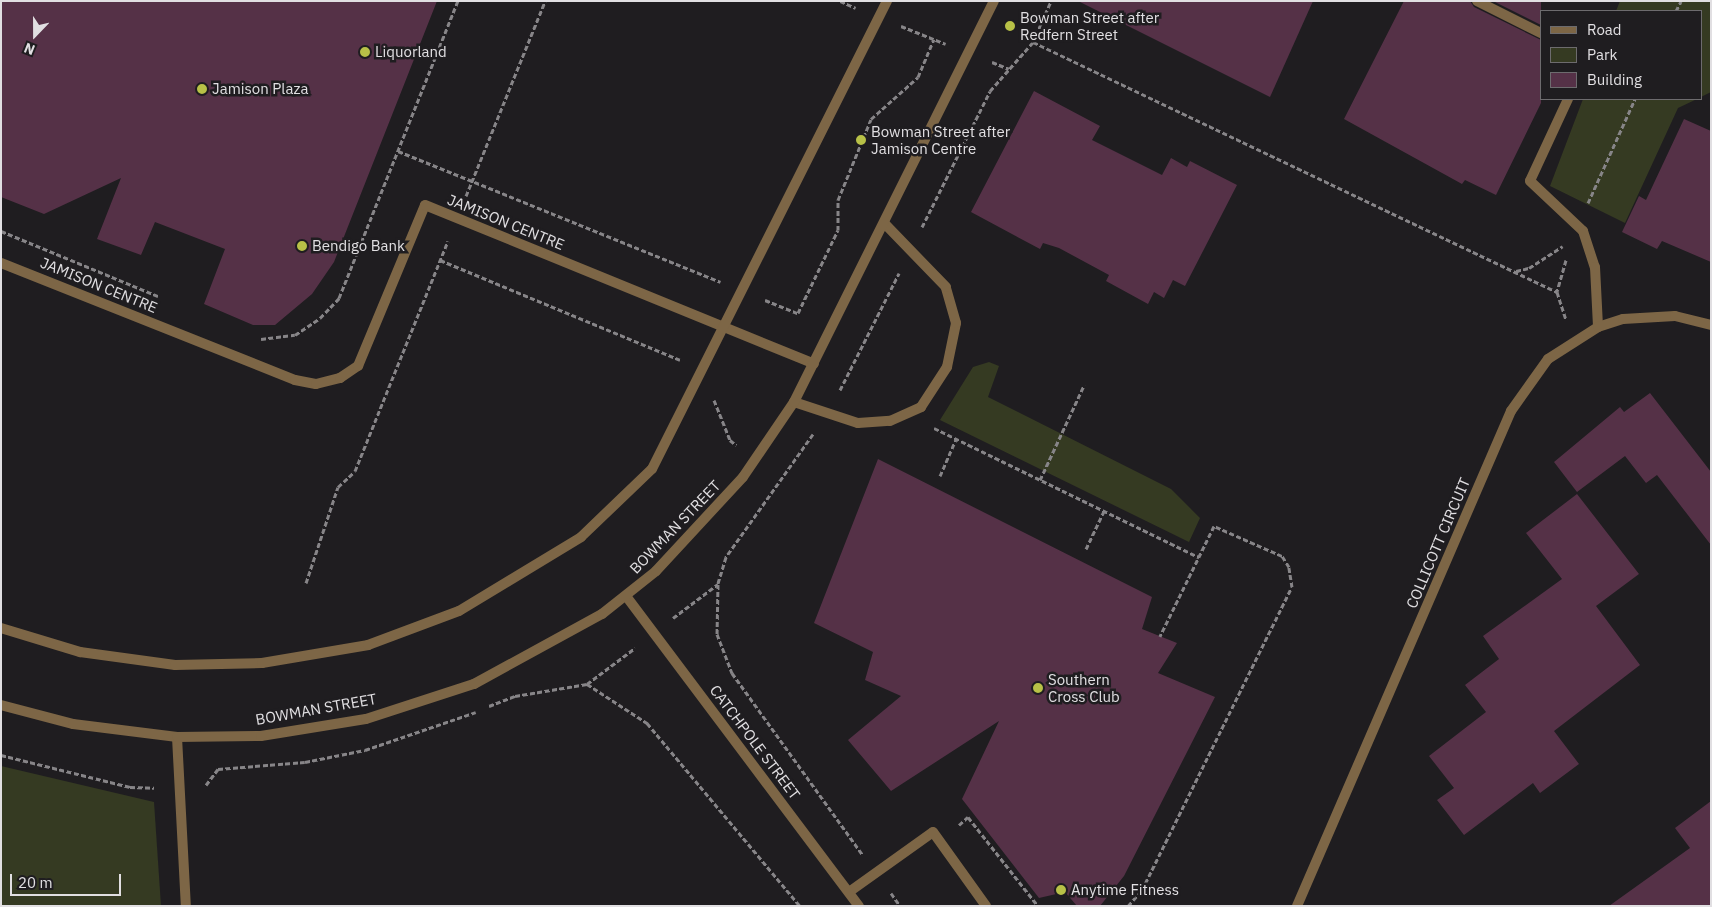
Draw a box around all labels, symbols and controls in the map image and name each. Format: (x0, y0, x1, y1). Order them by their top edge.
place label: Bowman Street after Redfern Street (1020, 8, 1159, 43)
north arrow (10, 10, 60, 60)
legend (1540, 10, 1702, 100)
marker: Bowman Street after Redfern Street (1004, 20, 1016, 32)
text: Road (1587, 20, 1622, 39)
text: N (21, 39, 37, 59)
place label: Liquorland (375, 43, 447, 61)
text: Park (1587, 45, 1617, 64)
marker: Liquorland (359, 46, 371, 58)
text: Building (1587, 70, 1642, 89)
place label: Jamison Plaza (212, 80, 308, 98)
marker: Jamison Plaza (196, 83, 208, 95)
place label: Bowman Street after Jamison Centre (871, 122, 1010, 157)
marker: Bowman Street after Jamison Centre (855, 134, 867, 146)
street label: JAMISON CENTRE (445, 190, 567, 254)
place label: Bendigo Bank (312, 237, 405, 255)
marker: Bendigo Bank (296, 240, 308, 252)
street label: JAMISON CENTRE (38, 253, 160, 317)
street label: COLLICOTT CIRCUIT (1402, 475, 1474, 611)
street label: BOWMAN STREET (626, 477, 724, 577)
place label: Southern Cross Club (1048, 670, 1120, 705)
street label: CATCHPOLE STREET (706, 681, 804, 803)
marker: Southern Cross Club (1032, 682, 1044, 694)
street label: BOWMAN STREET (254, 690, 378, 728)
scale bar (12, 864, 124, 896)
text: 20 m (18, 873, 53, 892)
place label: Anytime Fitness (1071, 881, 1179, 899)
marker: Anytime Fitness (1055, 884, 1067, 896)

